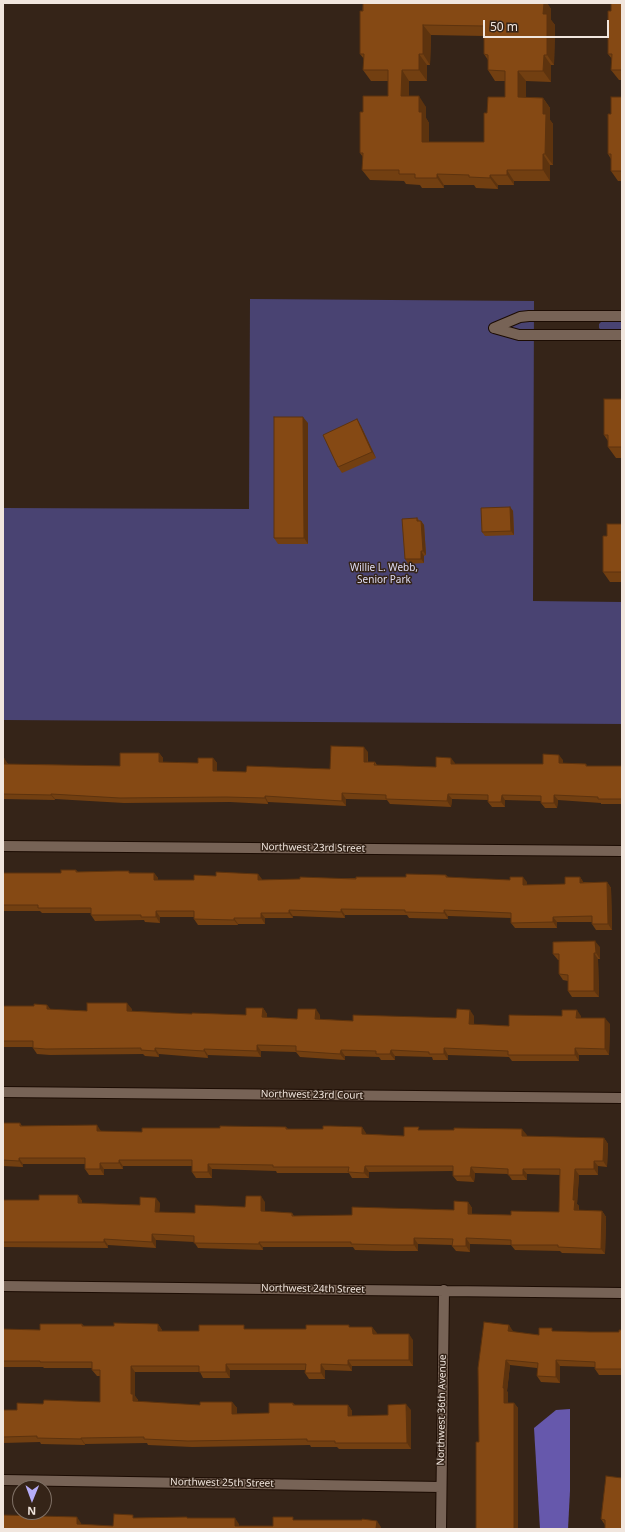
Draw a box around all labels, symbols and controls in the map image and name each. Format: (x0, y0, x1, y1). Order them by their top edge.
scale bar (485, 12, 611, 38)
text: 50 m (490, 18, 518, 35)
park label: Willie L. Webb, Senior Park (350, 562, 418, 586)
street label: Northwest 23rd Street (261, 841, 365, 855)
street label: Northwest 23rd Court (261, 1088, 363, 1102)
street label: Northwest 24th Street (261, 1282, 365, 1296)
street label: Northwest 36th Avenue (435, 1354, 449, 1466)
street label: Northwest 25th Street (170, 1476, 274, 1490)
north arrow (12, 1480, 52, 1520)
text: N (27, 1504, 36, 1519)

